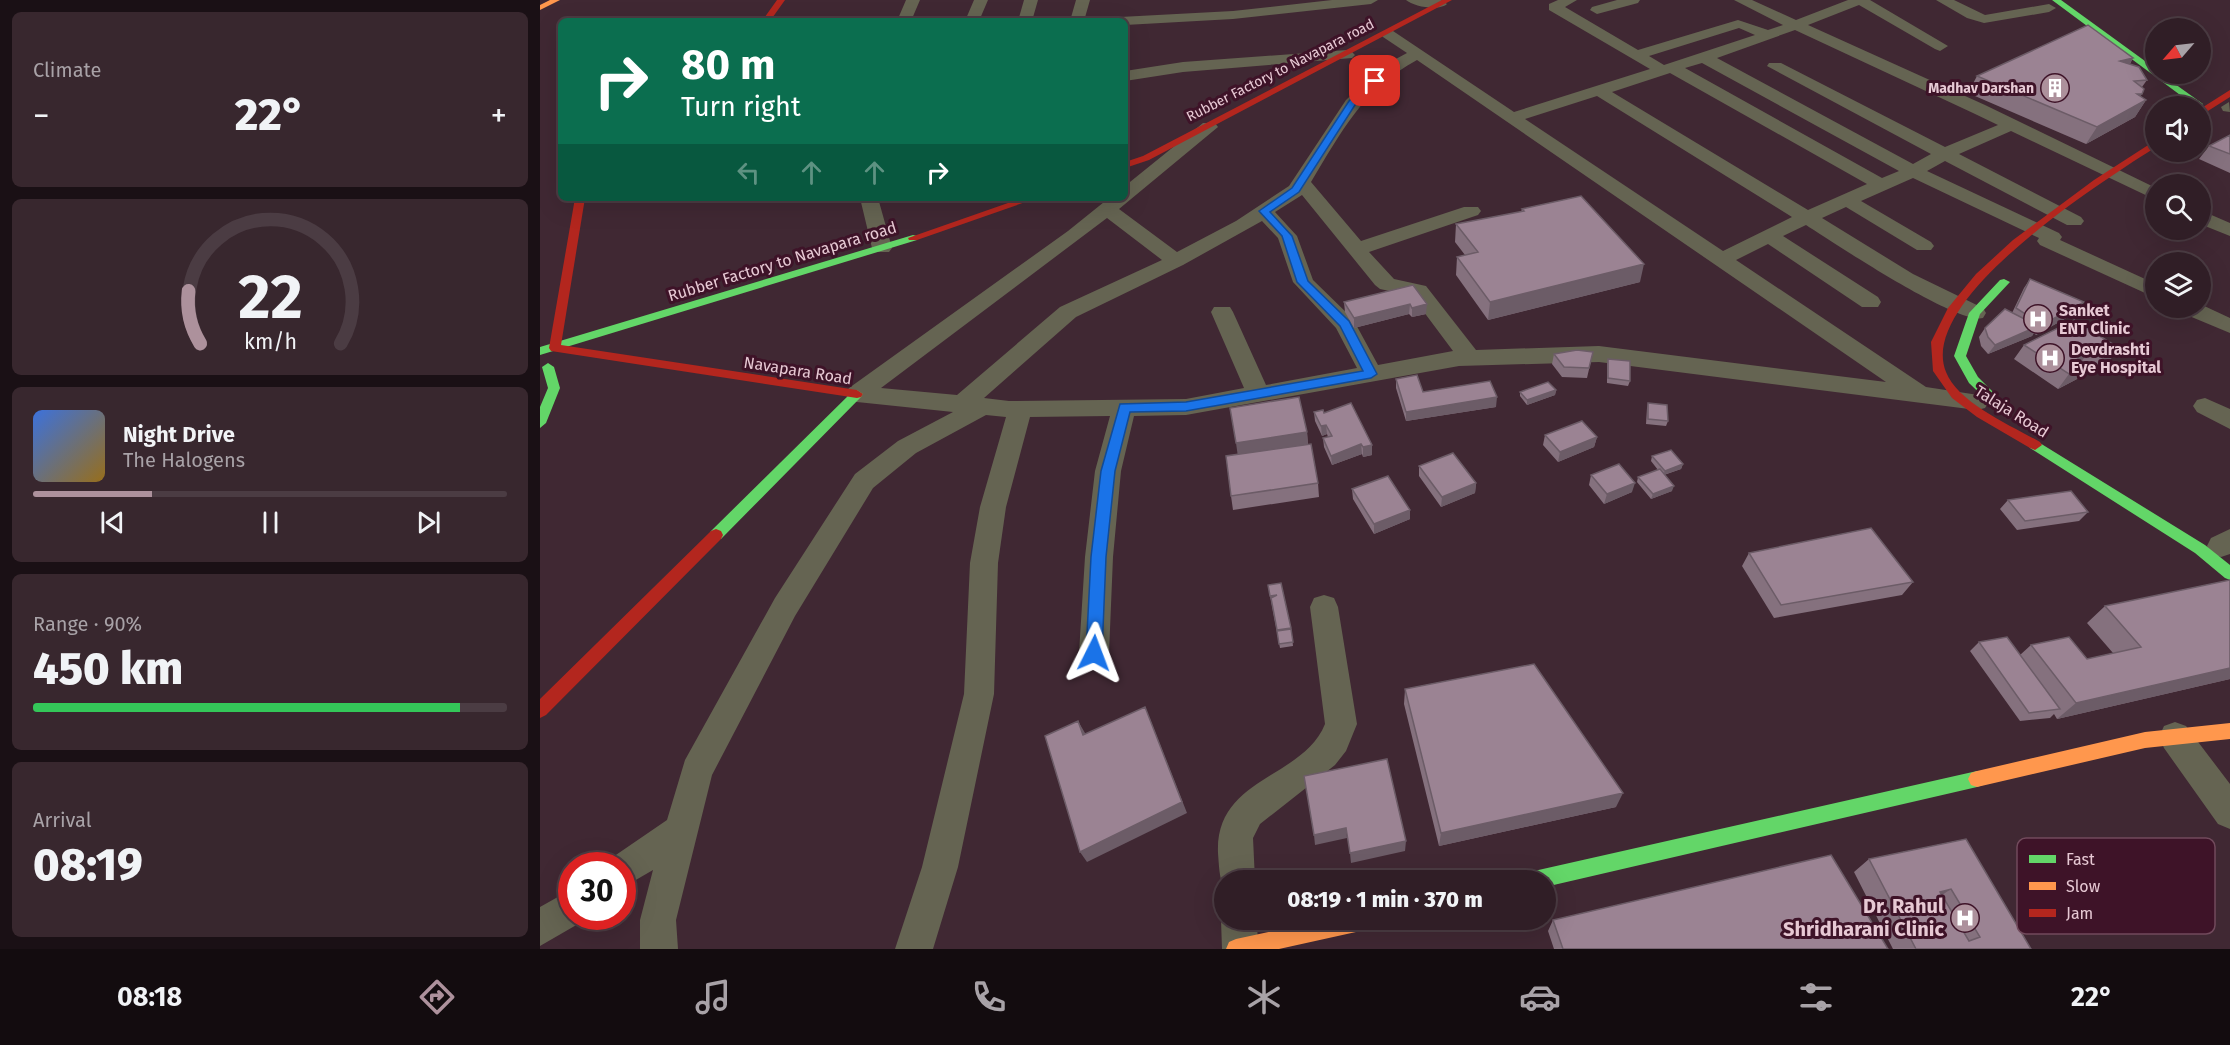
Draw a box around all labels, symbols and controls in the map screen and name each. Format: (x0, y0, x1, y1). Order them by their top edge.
street label: Rubber Factory to Navapara road (1184, 16, 1377, 125)
north arrow (2145, 18, 2211, 84)
map controls (2145, 18, 2211, 318)
text: 80 m (681, 40, 775, 90)
icon: right (582, 42, 660, 120)
pin (1349, 55, 1400, 106)
text: Climate (33, 58, 101, 82)
icon: arrive (1358, 64, 1391, 97)
building icon: Madhav Darshan (2039, 72, 2071, 104)
place label: Madhav Darshan (1928, 80, 2034, 97)
text: 22° (235, 88, 305, 142)
text: Turn right (681, 91, 801, 123)
text: − (33, 96, 50, 136)
text: + (491, 96, 507, 136)
button: sound (2145, 96, 2211, 162)
icon: left (732, 156, 765, 189)
icon: ahead (795, 156, 828, 189)
icon: ahead (858, 156, 891, 189)
icon: right (921, 156, 954, 189)
button: search (2145, 174, 2211, 240)
street label: Rubber Factory to Navapara road (665, 218, 899, 305)
button: layers (2145, 252, 2211, 318)
text: 22 (238, 260, 302, 335)
place label: Sanket ENT Clinic (2059, 301, 2131, 338)
hospital icon: Sanket ENT Clinic (2022, 303, 2054, 335)
text: km/h (243, 330, 297, 356)
place label: Devdrashti Eye Hospital (2071, 340, 2161, 377)
hospital icon: Devdrashti Eye Hospital (2034, 342, 2066, 374)
street label: Navapara Road (742, 353, 853, 388)
street label: Talaja Road (1971, 381, 2052, 442)
text: Night Drive (123, 421, 235, 448)
text: The Halogens (123, 448, 245, 472)
icon: previous (96, 506, 129, 539)
icon: pause (254, 506, 287, 539)
icon: next (412, 506, 445, 539)
text: Range · 90% (33, 612, 142, 636)
position arrow (1062, 621, 1126, 685)
text: 450 km (33, 642, 183, 696)
text: Arrival (33, 808, 92, 832)
text: 08:19 (33, 838, 143, 892)
legend (2017, 838, 2215, 934)
text: Fast (2066, 850, 2095, 869)
speed limit sign: 30 (558, 852, 636, 930)
text: Slow (2066, 877, 2101, 896)
text: 08:19 · 1 min · 370 m (1287, 886, 1483, 913)
place label: Dr. Rahul Shridharani Clinic (1783, 894, 1944, 941)
hospital icon: Dr. Rahul Shridharani Clinic (1949, 902, 1981, 934)
text: Jam (2066, 904, 2093, 923)
icon: directions (416, 976, 458, 1018)
icon: music (692, 976, 734, 1018)
icon: phone (968, 976, 1010, 1018)
icon: climate (1243, 976, 1285, 1018)
icon: car (1519, 976, 1561, 1018)
icon: filters (1795, 976, 1837, 1018)
text: 08:18 (117, 981, 182, 1013)
text: 22° (2071, 981, 2113, 1013)

